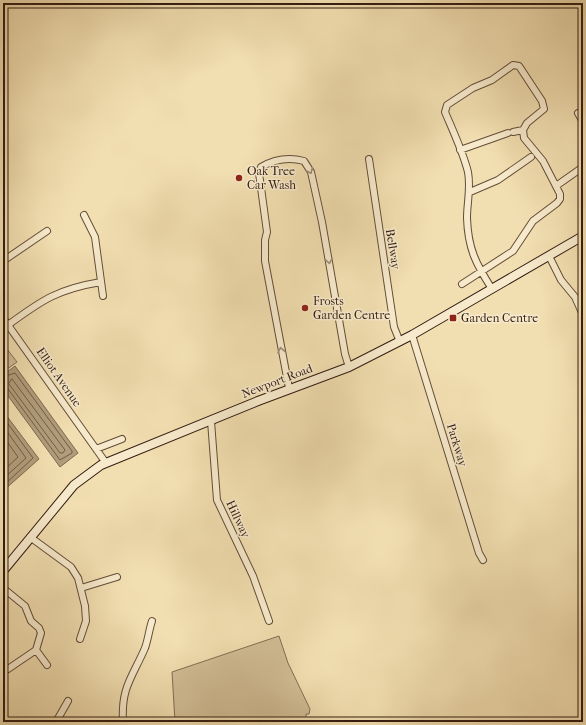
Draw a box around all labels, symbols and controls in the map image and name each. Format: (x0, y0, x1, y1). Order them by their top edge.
place label: Oak Tree Car Wash (247, 164, 296, 192)
one-way arrow (305, 167, 313, 175)
marker: Oak Tree Car Wash (234, 173, 244, 183)
street label: Bellway (383, 228, 403, 271)
one-way arrow (324, 257, 333, 264)
place label: Frosts Garden Centre (313, 294, 390, 322)
marker: Frosts Garden Centre (300, 303, 310, 313)
place label: Garden Centre (461, 311, 538, 325)
marker: Garden Centre (448, 313, 458, 323)
street label: Elliot Avenue (33, 345, 85, 409)
one-way arrow (278, 347, 286, 353)
street label: Newport Road (240, 361, 315, 401)
street label: Parkway (444, 422, 470, 469)
street label: Hillway (223, 498, 253, 541)

